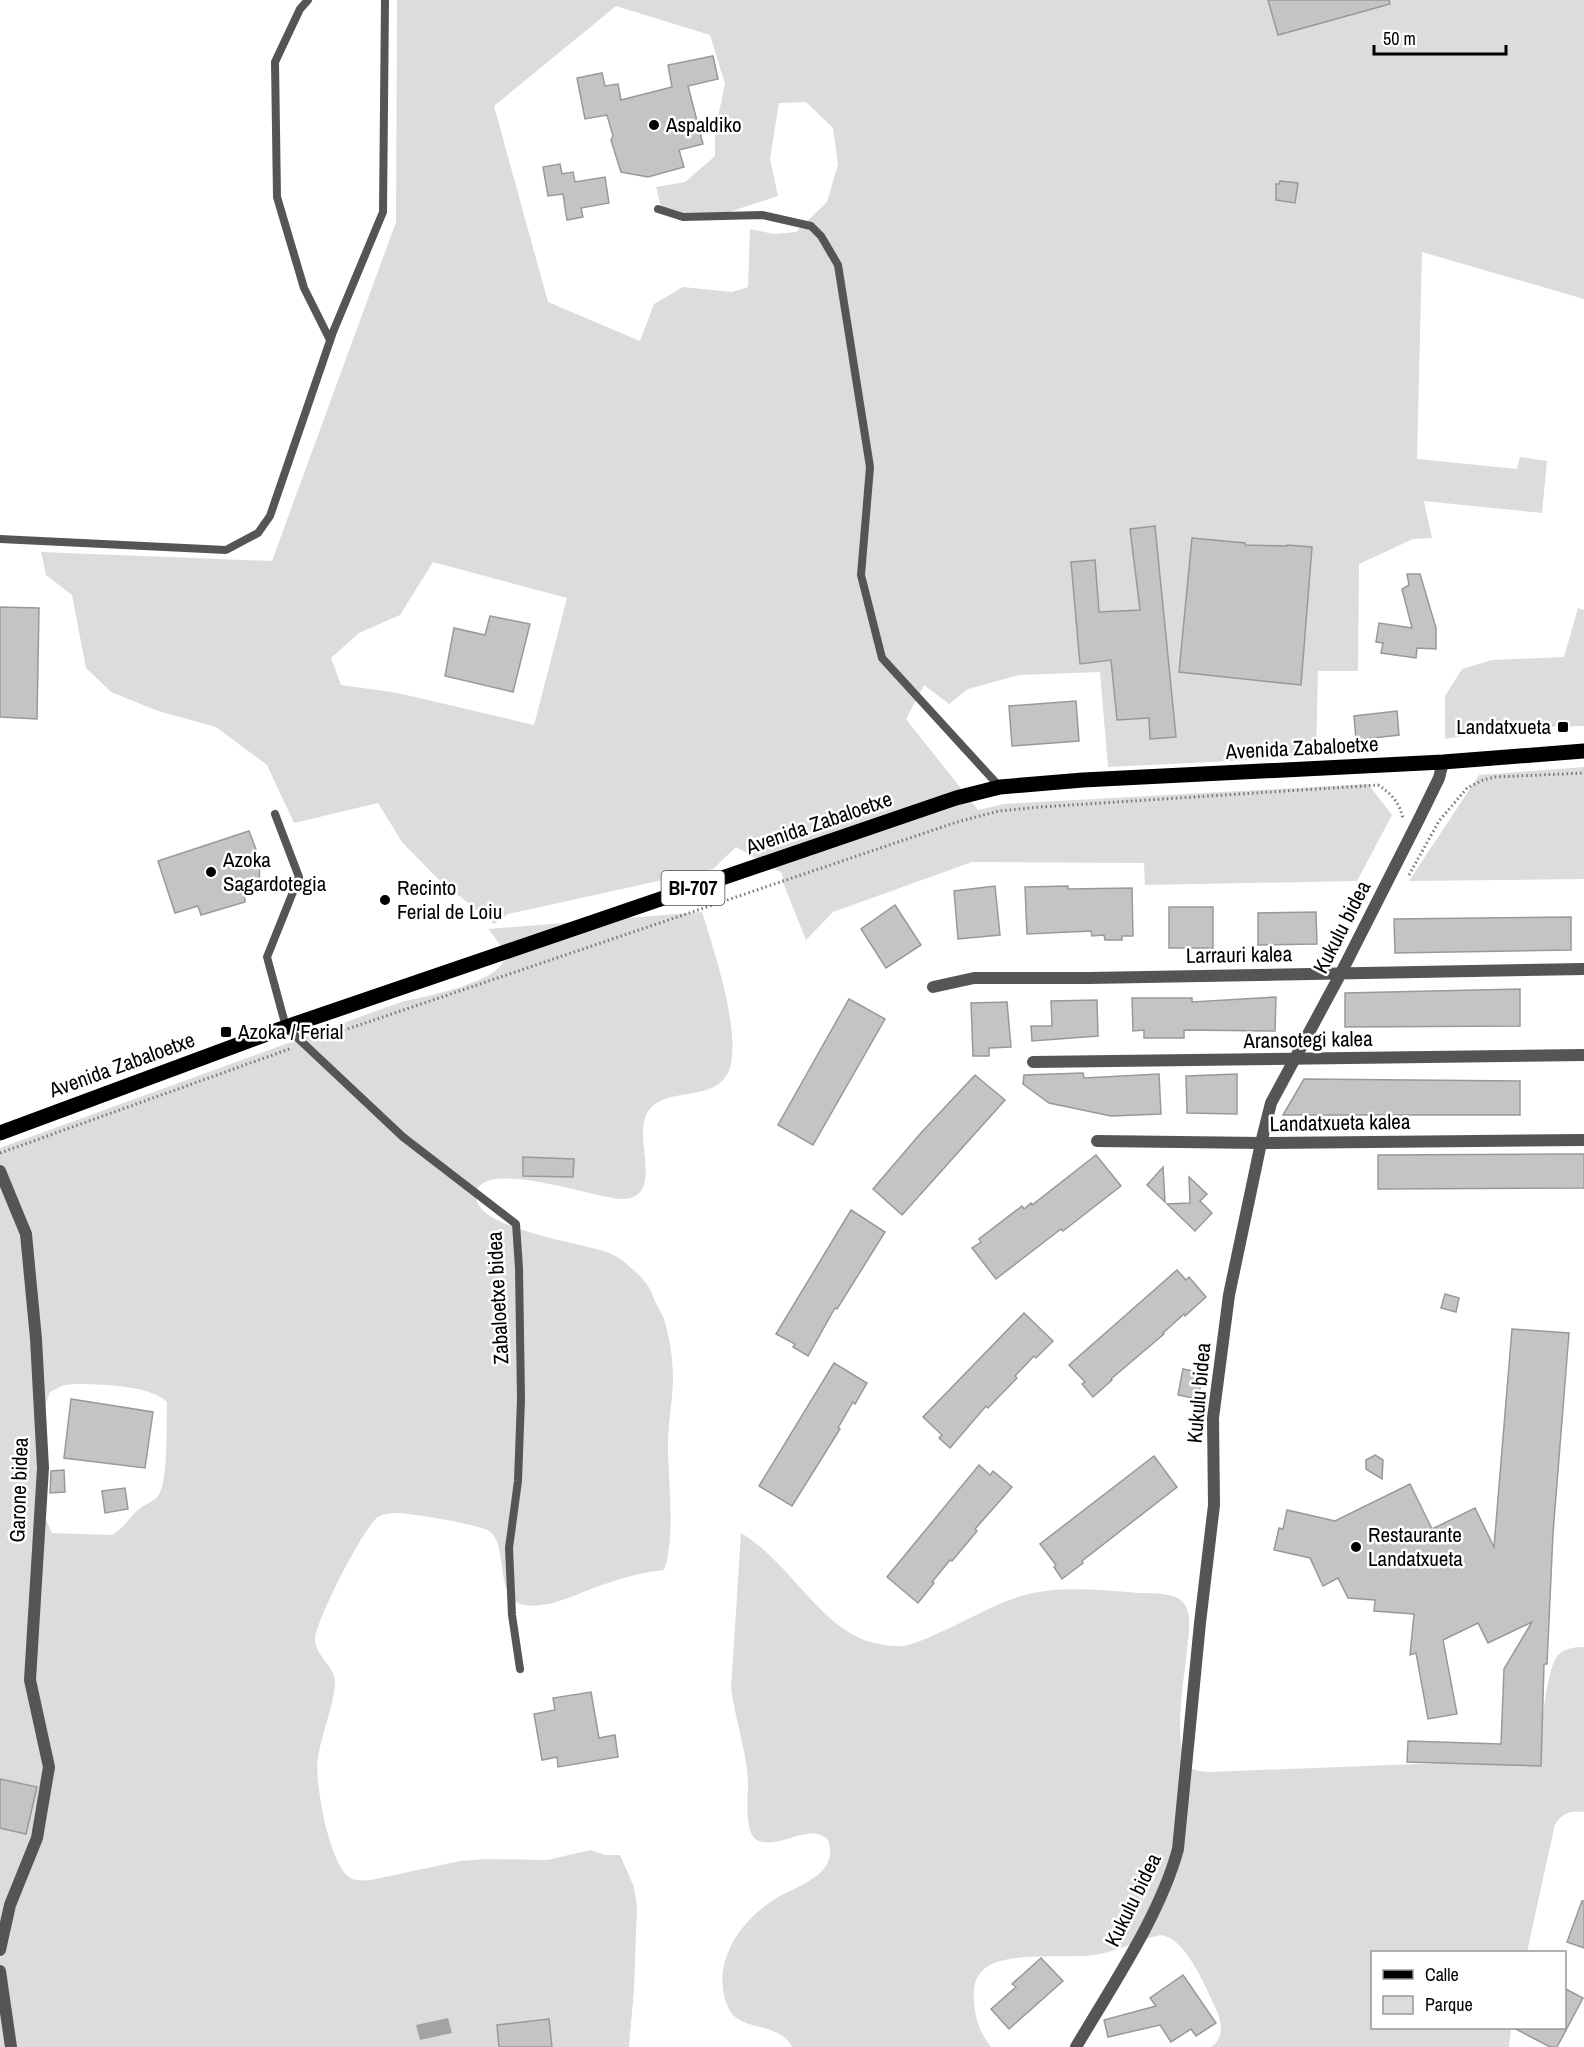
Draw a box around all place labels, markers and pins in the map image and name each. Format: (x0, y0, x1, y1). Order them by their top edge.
place label: Aspaldiko (665, 110, 742, 139)
marker: Aspaldiko (647, 118, 661, 132)
place label: Landatxueta (1456, 712, 1551, 741)
marker: Landatxueta (1556, 720, 1570, 734)
place label: Azoka Sagardotegia (222, 845, 327, 898)
marker: Azoka Sagardotegia (204, 865, 218, 879)
place label: Recinto Ferial de Loiu (397, 873, 502, 926)
marker: Recinto Ferial de Loiu (378, 893, 392, 907)
place label: Azoka / Ferial (237, 1017, 343, 1046)
marker: Azoka / Ferial (219, 1025, 233, 1039)
place label: Restaurante Landatxueta (1368, 1520, 1463, 1573)
marker: Restaurante Landatxueta (1349, 1540, 1363, 1554)

